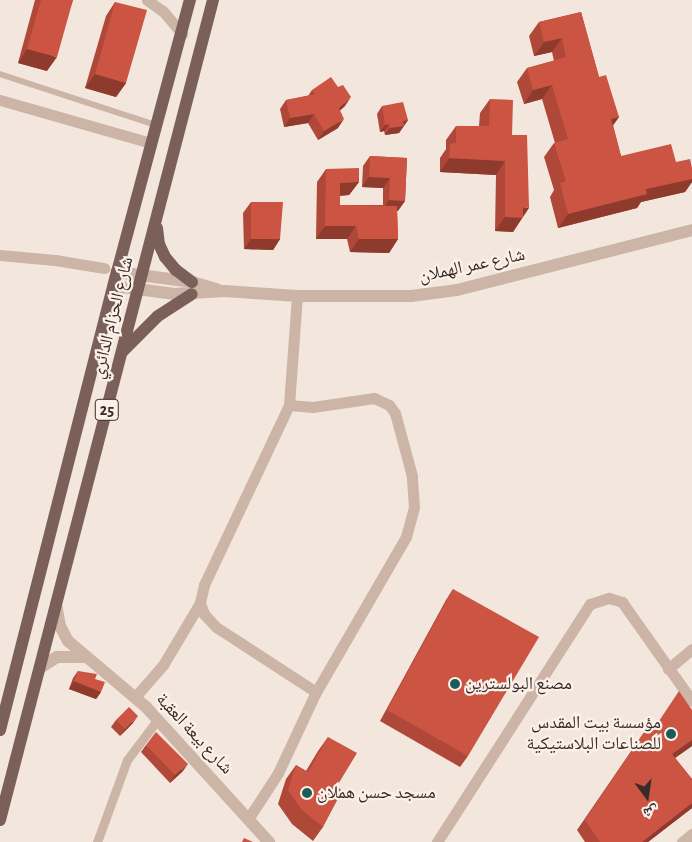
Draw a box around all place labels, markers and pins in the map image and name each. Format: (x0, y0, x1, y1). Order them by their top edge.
place label: مصنع البولسترين (465, 673, 572, 695)
marker: مصنع البولسترين (449, 678, 461, 690)
place label: مؤسسة بيت المقدس للصناعات البلاستيكية (526, 713, 661, 756)
marker: مؤسسة بيت المقدس للصناعات البلاستيكية (665, 728, 677, 740)
place label: مسجد حسن هملان (317, 782, 436, 804)
marker: مسجد حسن هملان (301, 787, 313, 799)

